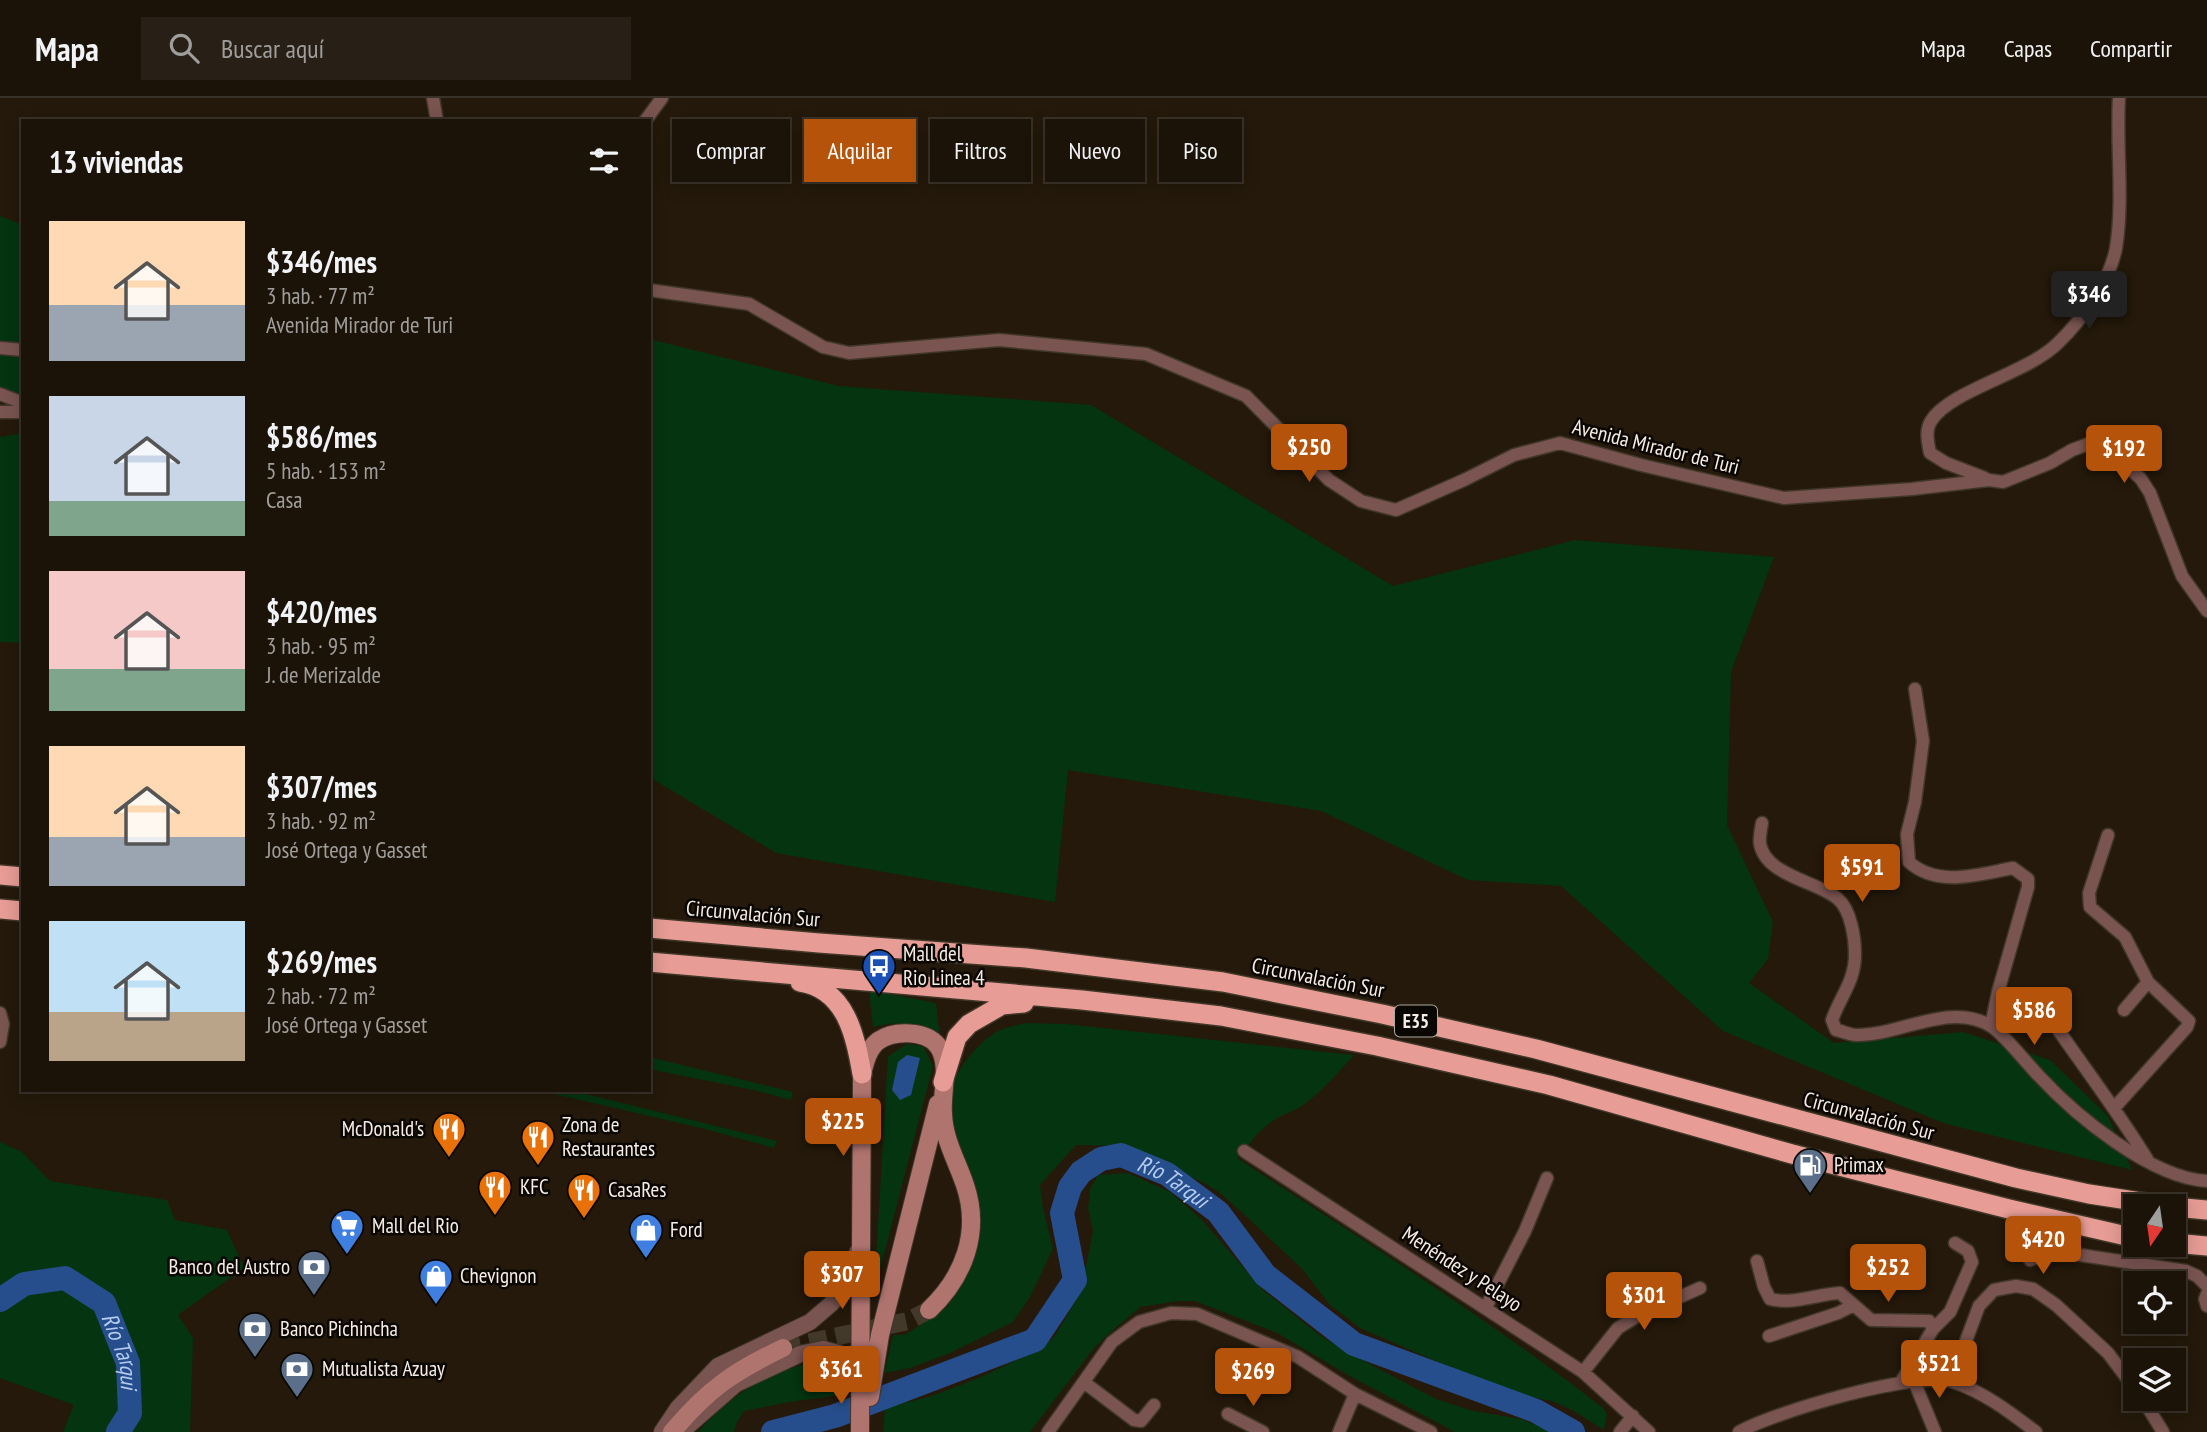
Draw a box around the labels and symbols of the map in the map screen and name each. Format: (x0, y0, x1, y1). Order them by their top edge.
pin: $346 (2048, 272, 2130, 331)
street label: Avenida Mirador de Turi (1570, 413, 1742, 480)
pin: $250 (1268, 424, 1350, 484)
pin: $192 (2083, 426, 2165, 485)
pin: $591 (1821, 844, 1903, 904)
street label: Circunvalación Sur (685, 894, 821, 933)
place label: Mall del Rio Linea 4 (903, 940, 985, 991)
bus stop icon: Mall del Rio Linea 4 (860, 947, 898, 996)
street label: Circunvalación Sur (1250, 951, 1387, 1004)
pin: $586 (1993, 988, 2075, 1047)
road number: E35 (1395, 1006, 1437, 1037)
street label: Circunvalación Sur (1801, 1085, 1938, 1146)
pin: $225 (802, 1098, 884, 1158)
restaurant icon: McDonald's (430, 1110, 468, 1159)
place label: Zona de Restaurantes (562, 1111, 655, 1162)
place label: McDonald's (342, 1115, 424, 1142)
restaurant icon: Zona de Restaurantes (519, 1118, 557, 1167)
fuel station icon: Primax (1791, 1146, 1829, 1195)
water label: Río Tarqui (1133, 1148, 1217, 1216)
place label: Primax (1834, 1151, 1884, 1178)
restaurant icon: KFC (476, 1168, 514, 1217)
restaurant icon: CasaRes (565, 1171, 603, 1220)
place label: KFC (520, 1173, 549, 1200)
place label: CasaRes (608, 1176, 666, 1203)
north arrow (2123, 1194, 2186, 1256)
supermarket icon: Mall del Rio (328, 1207, 366, 1256)
shop icon: Ford (627, 1211, 665, 1260)
place label: Mall del Rio (372, 1212, 459, 1239)
place label: Ford (670, 1216, 703, 1243)
pin: $420 (2002, 1216, 2084, 1276)
street label: Menéndez y Pelayo (1397, 1220, 1527, 1317)
pin: $252 (1847, 1244, 1929, 1304)
bank icon: Banco del Austro (295, 1248, 333, 1297)
pin: $307 (801, 1252, 883, 1311)
place label: Banco del Austro (169, 1253, 290, 1280)
shop icon: Chevignon (417, 1257, 455, 1306)
place label: Chevignon (460, 1262, 536, 1289)
pin: $301 (1603, 1272, 1685, 1332)
water label: Río Tarqui (95, 1308, 144, 1393)
bank icon: Banco Pichincha (236, 1310, 274, 1359)
place label: Banco Pichincha (280, 1315, 398, 1342)
pin: $521 (1898, 1340, 1980, 1400)
pin: $361 (800, 1346, 882, 1406)
pin: $269 (1212, 1348, 1294, 1408)
bank icon: Mutualista Azuay (278, 1350, 316, 1399)
place label: Mutualista Azuay (322, 1355, 445, 1382)

